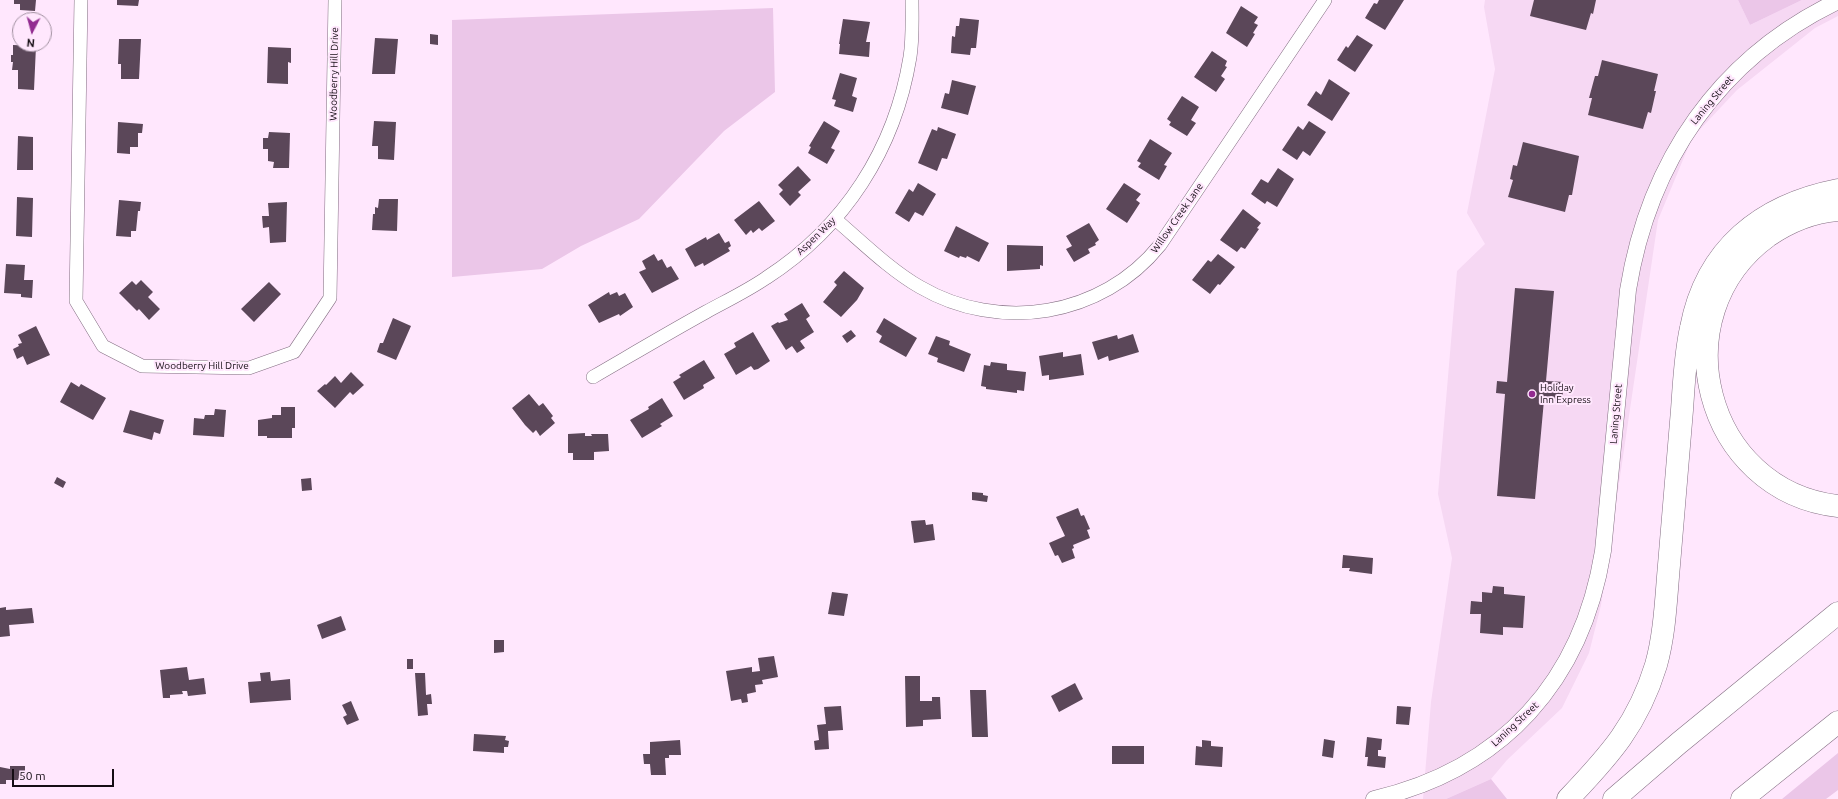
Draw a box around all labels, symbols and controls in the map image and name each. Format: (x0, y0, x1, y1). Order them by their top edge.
north arrow (12, 12, 52, 52)
street label: Woodberry Hill Drive (327, 27, 341, 121)
text: N (26, 37, 36, 49)
street label: Laning Street (1688, 73, 1736, 127)
street label: Willow Creek Lane (1148, 181, 1206, 255)
street label: Aspen Way (794, 215, 838, 257)
street label: Woodberry Hill Drive (155, 360, 249, 372)
place label: Holiday Inn Express (1540, 382, 1591, 406)
street label: Laning Street (1607, 384, 1625, 444)
marker: Holiday Inn Express (1527, 389, 1537, 399)
street label: Laning Street (1489, 699, 1541, 749)
scale bar (14, 761, 116, 787)
text: 50 m (19, 769, 46, 782)

